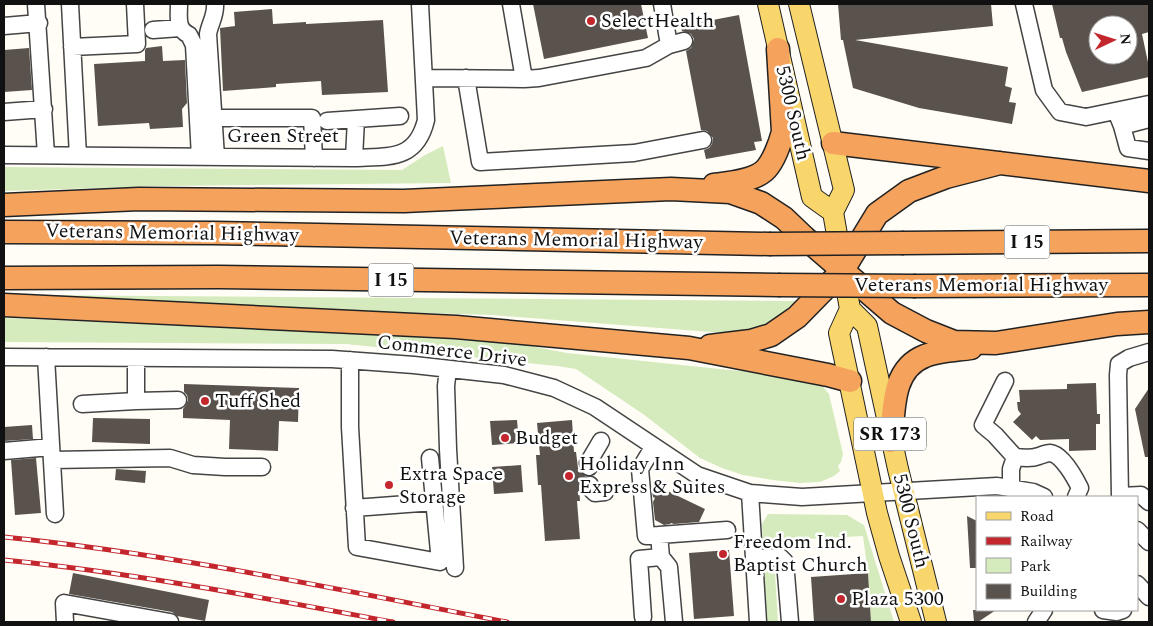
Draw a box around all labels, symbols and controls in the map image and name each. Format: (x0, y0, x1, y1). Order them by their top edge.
place label: SelectHealth (601, 6, 714, 36)
marker: SelectHealth (585, 15, 597, 27)
north arrow (1088, 15, 1138, 65)
text: N (1115, 33, 1136, 46)
street label: 5300 South (768, 62, 818, 164)
street label: Green Street (227, 121, 339, 151)
street label: Veterans Memorial Highway (45, 216, 301, 250)
street label: Veterans Memorial Highway (449, 223, 705, 257)
road number: I 15 (1004, 226, 1050, 258)
road number: I 15 (368, 264, 414, 296)
street label: Veterans Memorial Highway (854, 270, 1109, 300)
street label: Commerce Drive (375, 327, 529, 375)
place label: Tuff Shed (215, 386, 301, 416)
marker: Tuff Shed (199, 395, 211, 407)
road number: SR 173 (854, 418, 926, 450)
place label: Budget (515, 423, 578, 453)
marker: Budget (499, 432, 511, 444)
place label: Holiday Inn Express & Suites (579, 449, 725, 502)
place label: Extra Space Storage (399, 459, 503, 512)
marker: Holiday Inn Express & Suites (563, 470, 575, 482)
street label: 5300 South (885, 470, 937, 572)
marker: Extra Space Storage (383, 479, 395, 491)
legend (976, 496, 1138, 611)
text: Road (1020, 505, 1054, 528)
place label: Freedom Ind. Baptist Church (733, 527, 868, 580)
text: Railway (1020, 530, 1073, 553)
marker: Freedom Ind. Baptist Church (717, 548, 729, 560)
text: Park (1020, 555, 1051, 578)
text: Building (1020, 580, 1077, 603)
place label: Plaza 5300 (851, 584, 944, 614)
marker: Plaza 5300 (835, 593, 847, 605)

